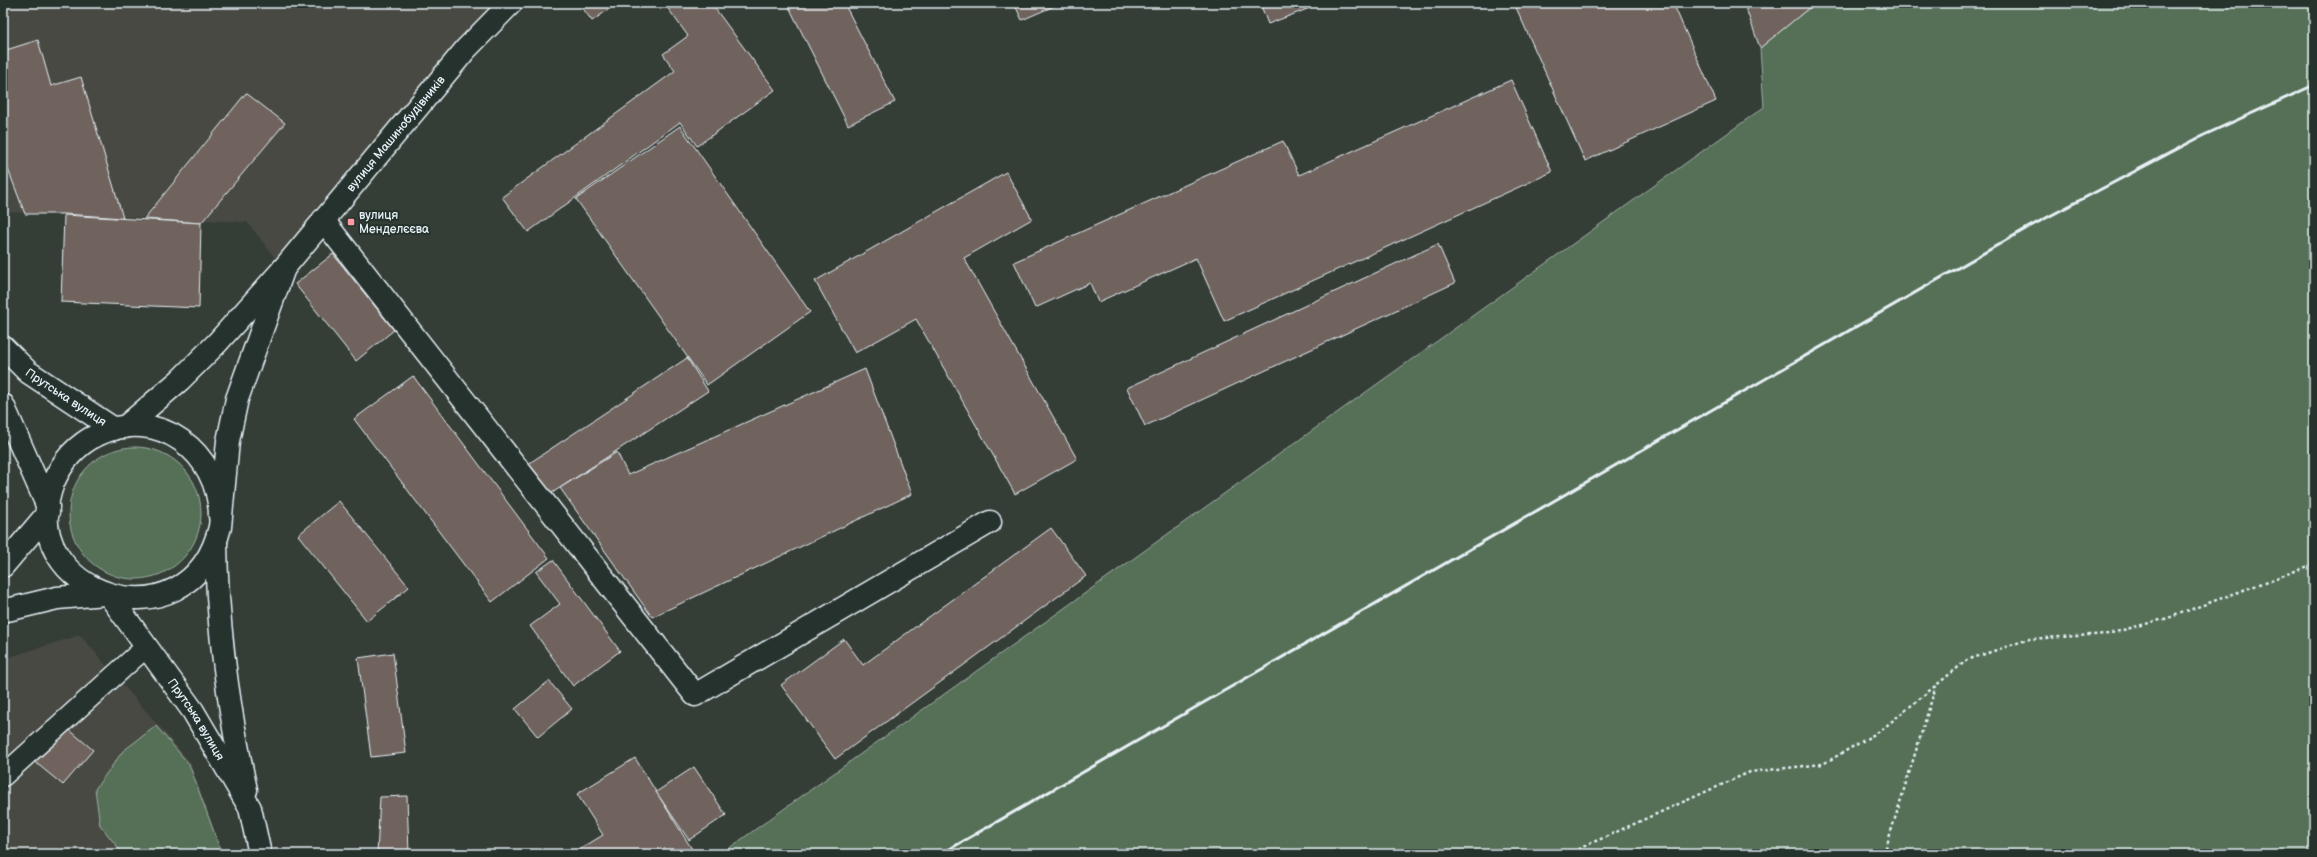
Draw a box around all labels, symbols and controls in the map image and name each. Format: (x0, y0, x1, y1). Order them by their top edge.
street label: вулиця Машинобудівників (343, 72, 449, 195)
place label: вулиця Менделєєва (359, 208, 429, 237)
marker: вулиця Менделєєва (346, 217, 356, 227)
street label: Прутська вулиця (23, 365, 110, 430)
street label: Прутська вулиця (164, 676, 228, 763)

